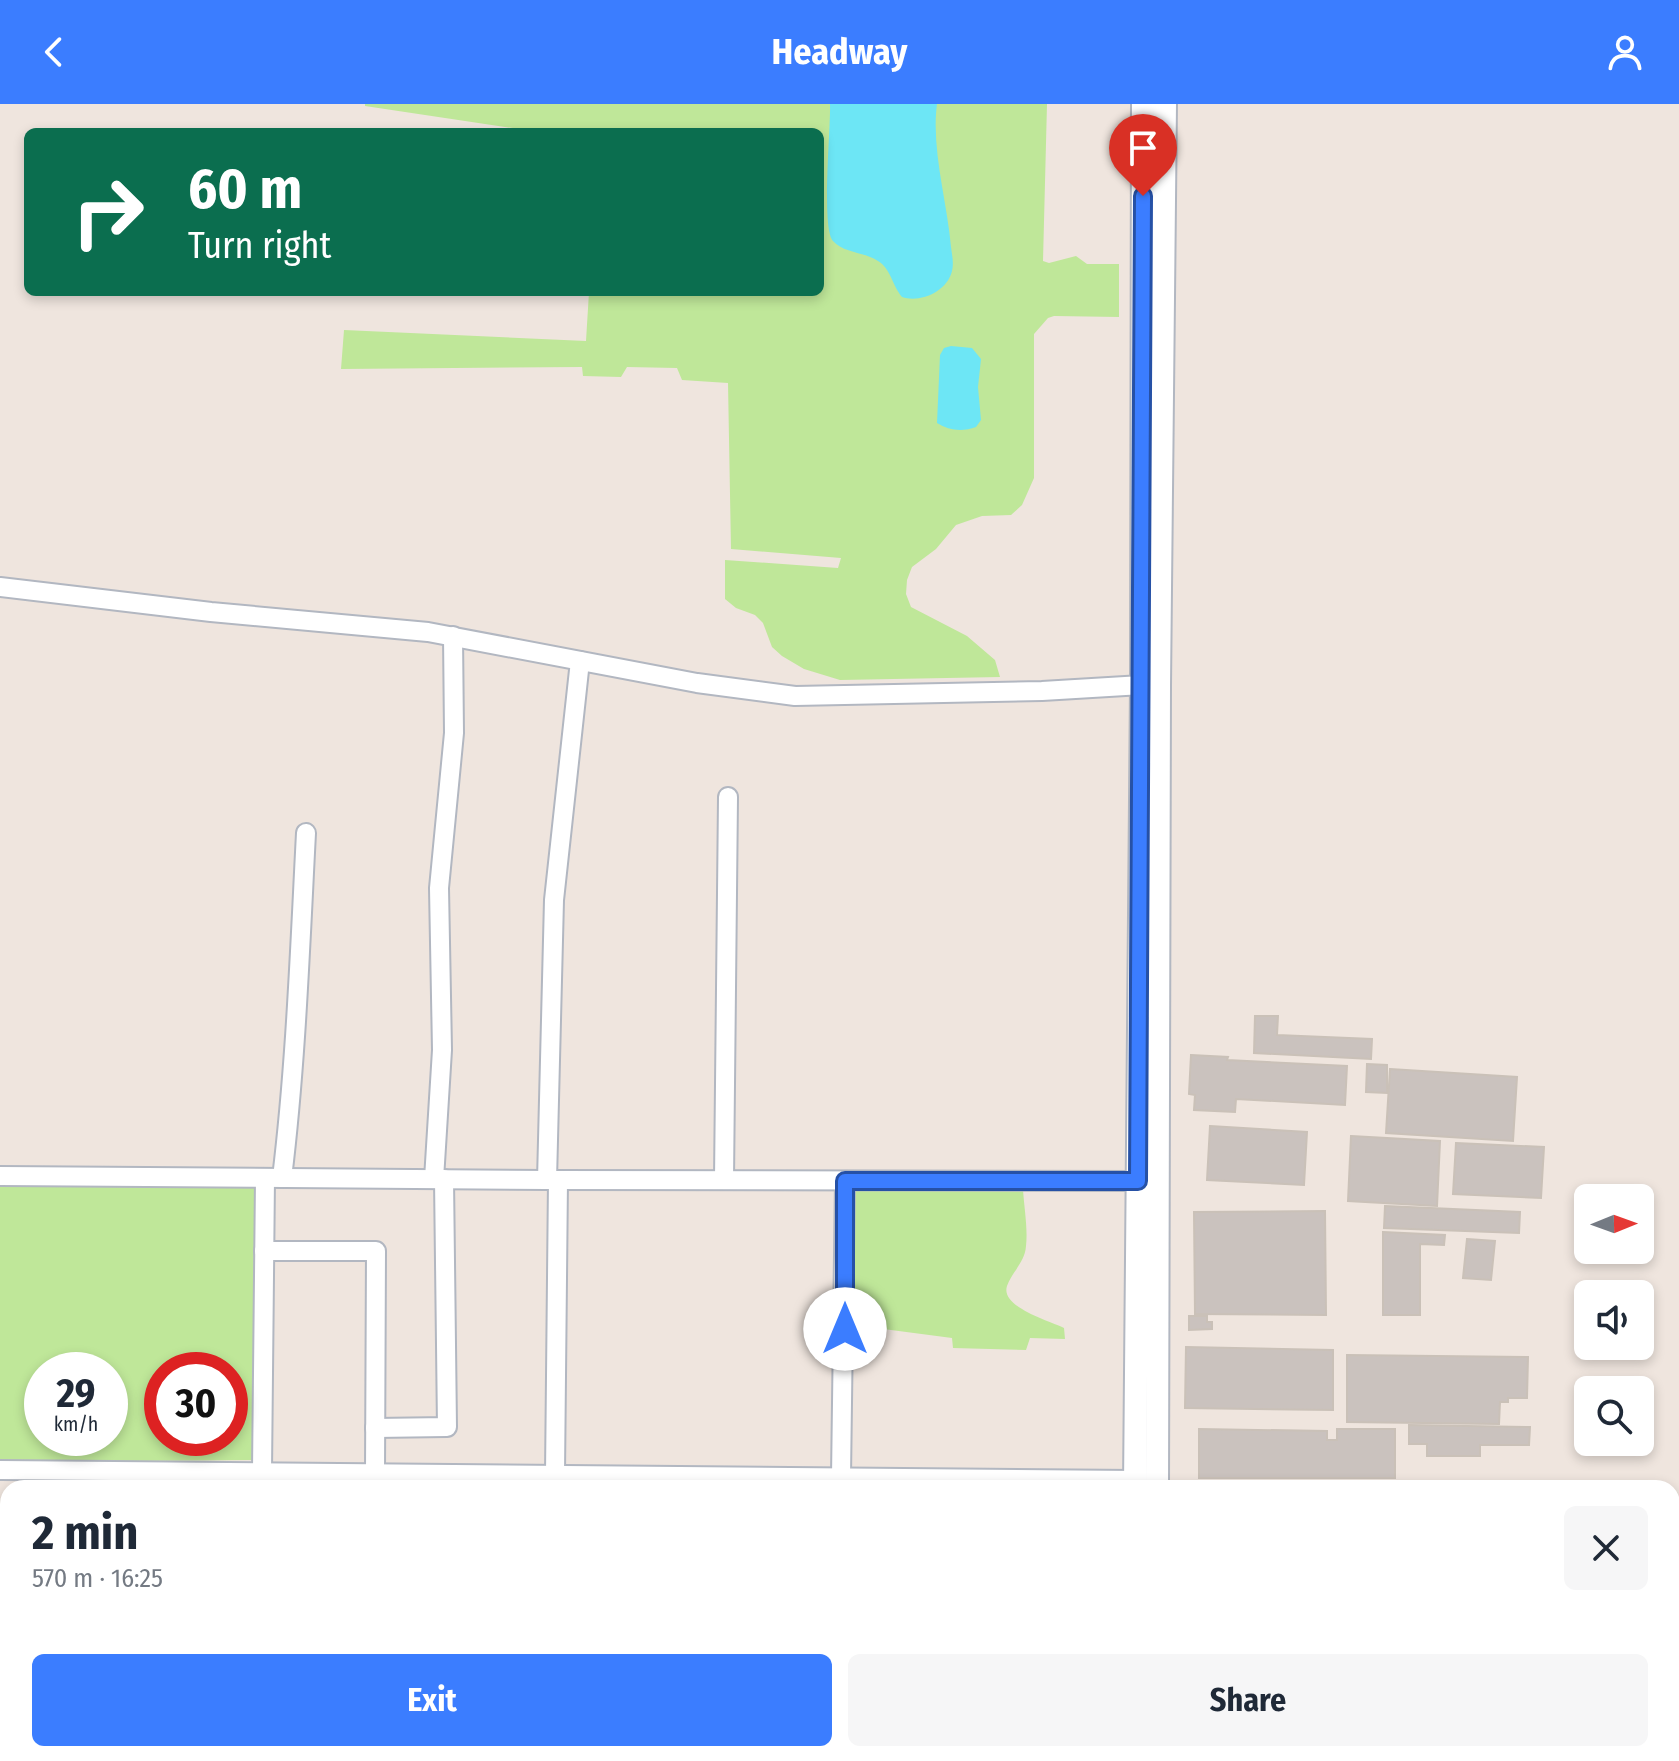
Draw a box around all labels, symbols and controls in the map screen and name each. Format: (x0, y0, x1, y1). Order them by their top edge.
icon: back (32, 30, 76, 74)
text: Headway (772, 30, 907, 74)
icon: person (1603, 30, 1647, 74)
pin (1109, 114, 1177, 196)
icon: arrive (1121, 126, 1165, 170)
text: 60 m (188, 156, 302, 223)
icon: right (56, 160, 160, 264)
text: Turn right (188, 224, 331, 268)
north arrow (1574, 1184, 1654, 1264)
map controls (1574, 1184, 1654, 1456)
button: sound (1574, 1280, 1654, 1360)
position arrow (803, 1287, 887, 1371)
speed limit sign: 30 (144, 1352, 248, 1456)
text: 29 (56, 1370, 95, 1418)
button: search (1574, 1376, 1654, 1456)
text: km/h (54, 1412, 98, 1436)
text: 2 min (32, 1504, 138, 1562)
button: close (1564, 1506, 1648, 1590)
text: 570 m · 16:25 (32, 1563, 163, 1594)
button: Exit (32, 1654, 832, 1746)
button: Share (848, 1654, 1648, 1746)

